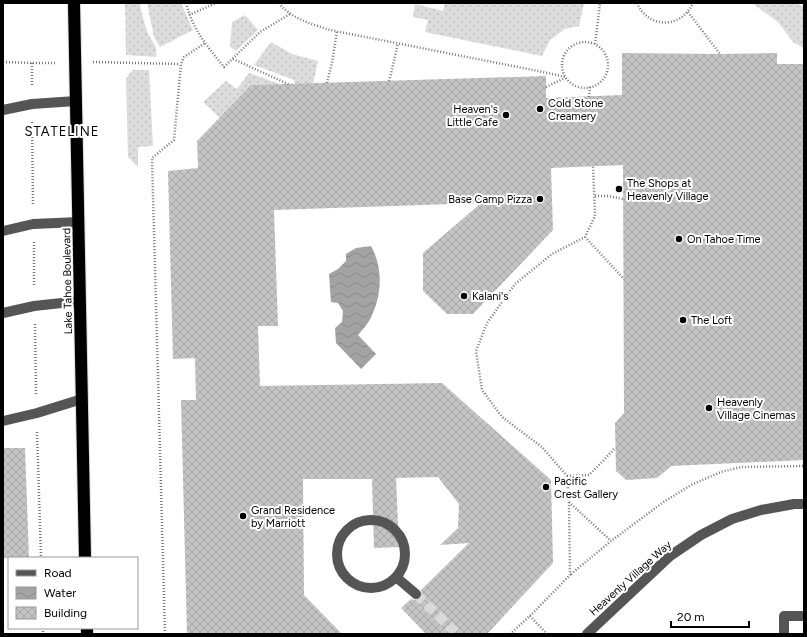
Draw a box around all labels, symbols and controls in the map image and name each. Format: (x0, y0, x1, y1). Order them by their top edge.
place label: Cold Stone Creamery (548, 97, 603, 123)
place label: Heaven's Little Cafe (447, 103, 498, 129)
marker: Cold Stone Creamery (535, 104, 545, 114)
marker: Heaven's Little Cafe (501, 110, 511, 120)
district label: STATELINE (25, 124, 99, 139)
place label: The Shops at Heavenly Village (627, 177, 709, 203)
marker: The Shops at Heavenly Village (614, 184, 624, 194)
place label: Base Camp Pizza (448, 193, 532, 206)
marker: Base Camp Pizza (535, 194, 545, 204)
street label: Lake Tahoe Boulevard (60, 228, 75, 334)
place label: On Tahoe Time (687, 233, 761, 246)
marker: On Tahoe Time (674, 234, 684, 244)
place label: Kalani's (472, 290, 508, 303)
marker: Kalani's (459, 291, 469, 301)
place label: The Loft (691, 314, 732, 327)
marker: The Loft (678, 315, 688, 325)
place label: Heavenly Village Cinemas (717, 396, 796, 422)
marker: Heavenly Village Cinemas (704, 403, 714, 413)
place label: Pacific Crest Gallery (554, 475, 618, 501)
marker: Pacific Crest Gallery (541, 482, 551, 492)
place label: Grand Residence by Marriott (251, 504, 335, 530)
marker: Grand Residence by Marriott (238, 511, 248, 521)
street label: Heavenly Village Way (587, 538, 674, 619)
legend (8, 557, 138, 629)
text: Road (44, 566, 72, 580)
text: Water (44, 586, 76, 600)
scale bar (671, 603, 749, 629)
text: Building (44, 606, 87, 620)
text: 20 m (677, 610, 705, 624)

